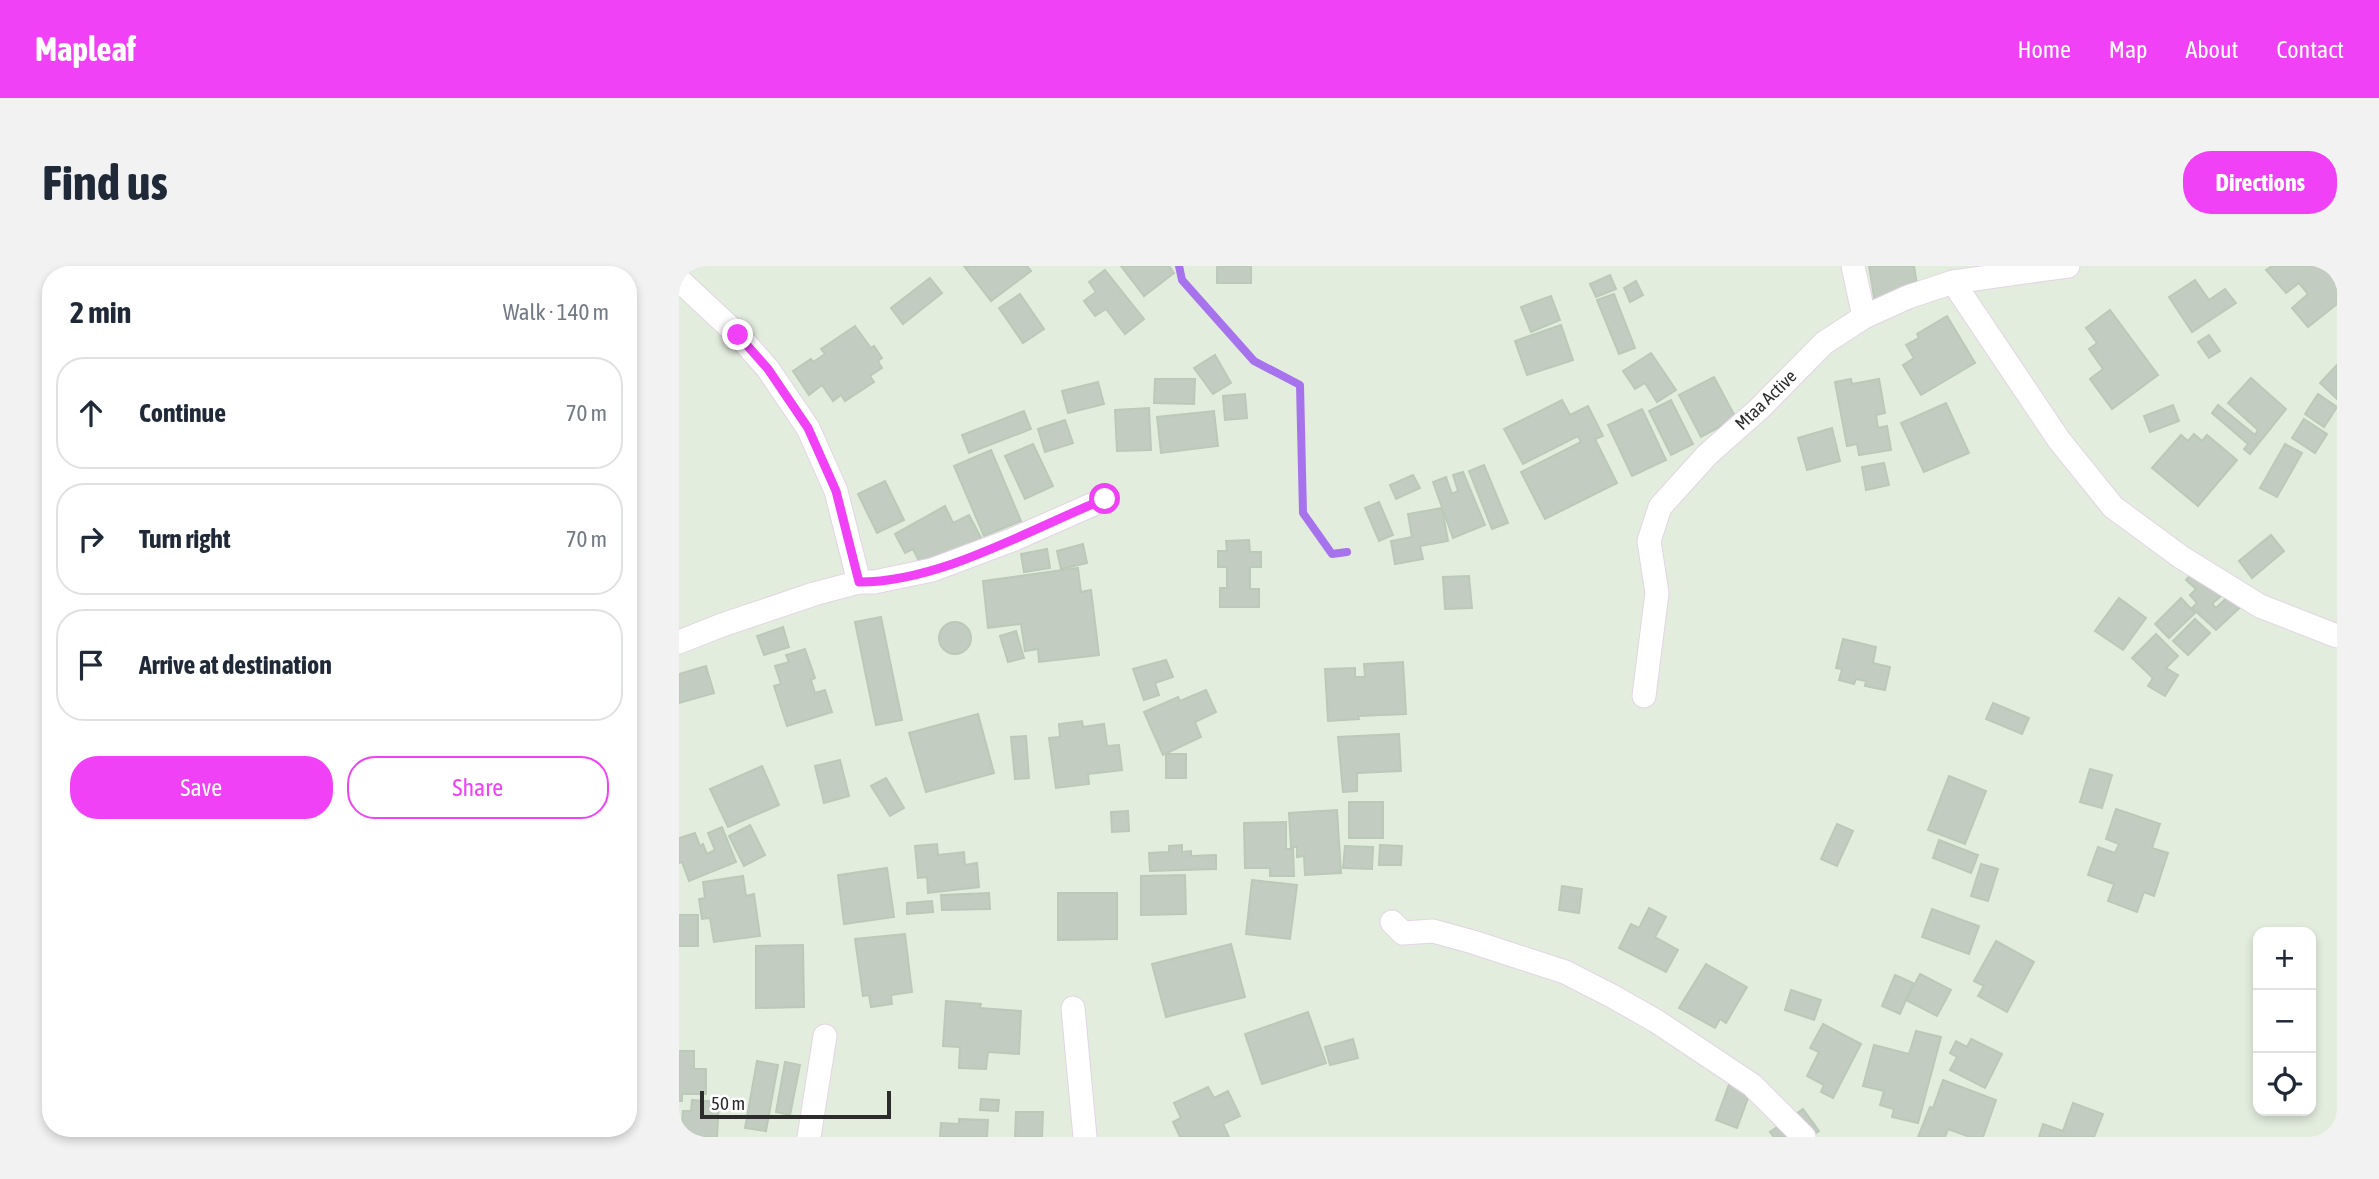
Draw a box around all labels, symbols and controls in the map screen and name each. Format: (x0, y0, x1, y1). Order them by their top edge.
text: Mapleaf (35, 30, 136, 68)
text: Home (2017, 36, 2071, 63)
text: Map (2109, 36, 2147, 63)
text: About (2185, 36, 2238, 63)
text: Contact (2276, 36, 2344, 63)
button: Directions (2183, 151, 2337, 214)
text: Find us (42, 154, 168, 210)
text: 2 min (70, 295, 131, 329)
text: Walk · 140 m (503, 299, 609, 325)
route end (722, 319, 753, 350)
street label: Mtaa Active (1731, 365, 1801, 434)
icon: ahead (72, 394, 110, 432)
text: Continue (139, 398, 226, 428)
text: 70 m (566, 400, 607, 426)
route start (1089, 483, 1120, 514)
icon: right (72, 520, 110, 558)
text: Turn right (139, 524, 230, 554)
text: 70 m (566, 526, 607, 552)
icon: arrive (72, 646, 110, 684)
text: Arrive at destination (139, 650, 332, 680)
button: Save (70, 756, 333, 819)
button: Share (347, 756, 609, 819)
map controls (2253, 927, 2316, 1116)
button: + (2253, 927, 2316, 990)
button: − (2253, 990, 2316, 1053)
button: locate (2253, 1053, 2316, 1116)
scale bar (700, 1088, 891, 1120)
text: 50 m (711, 1092, 745, 1114)

